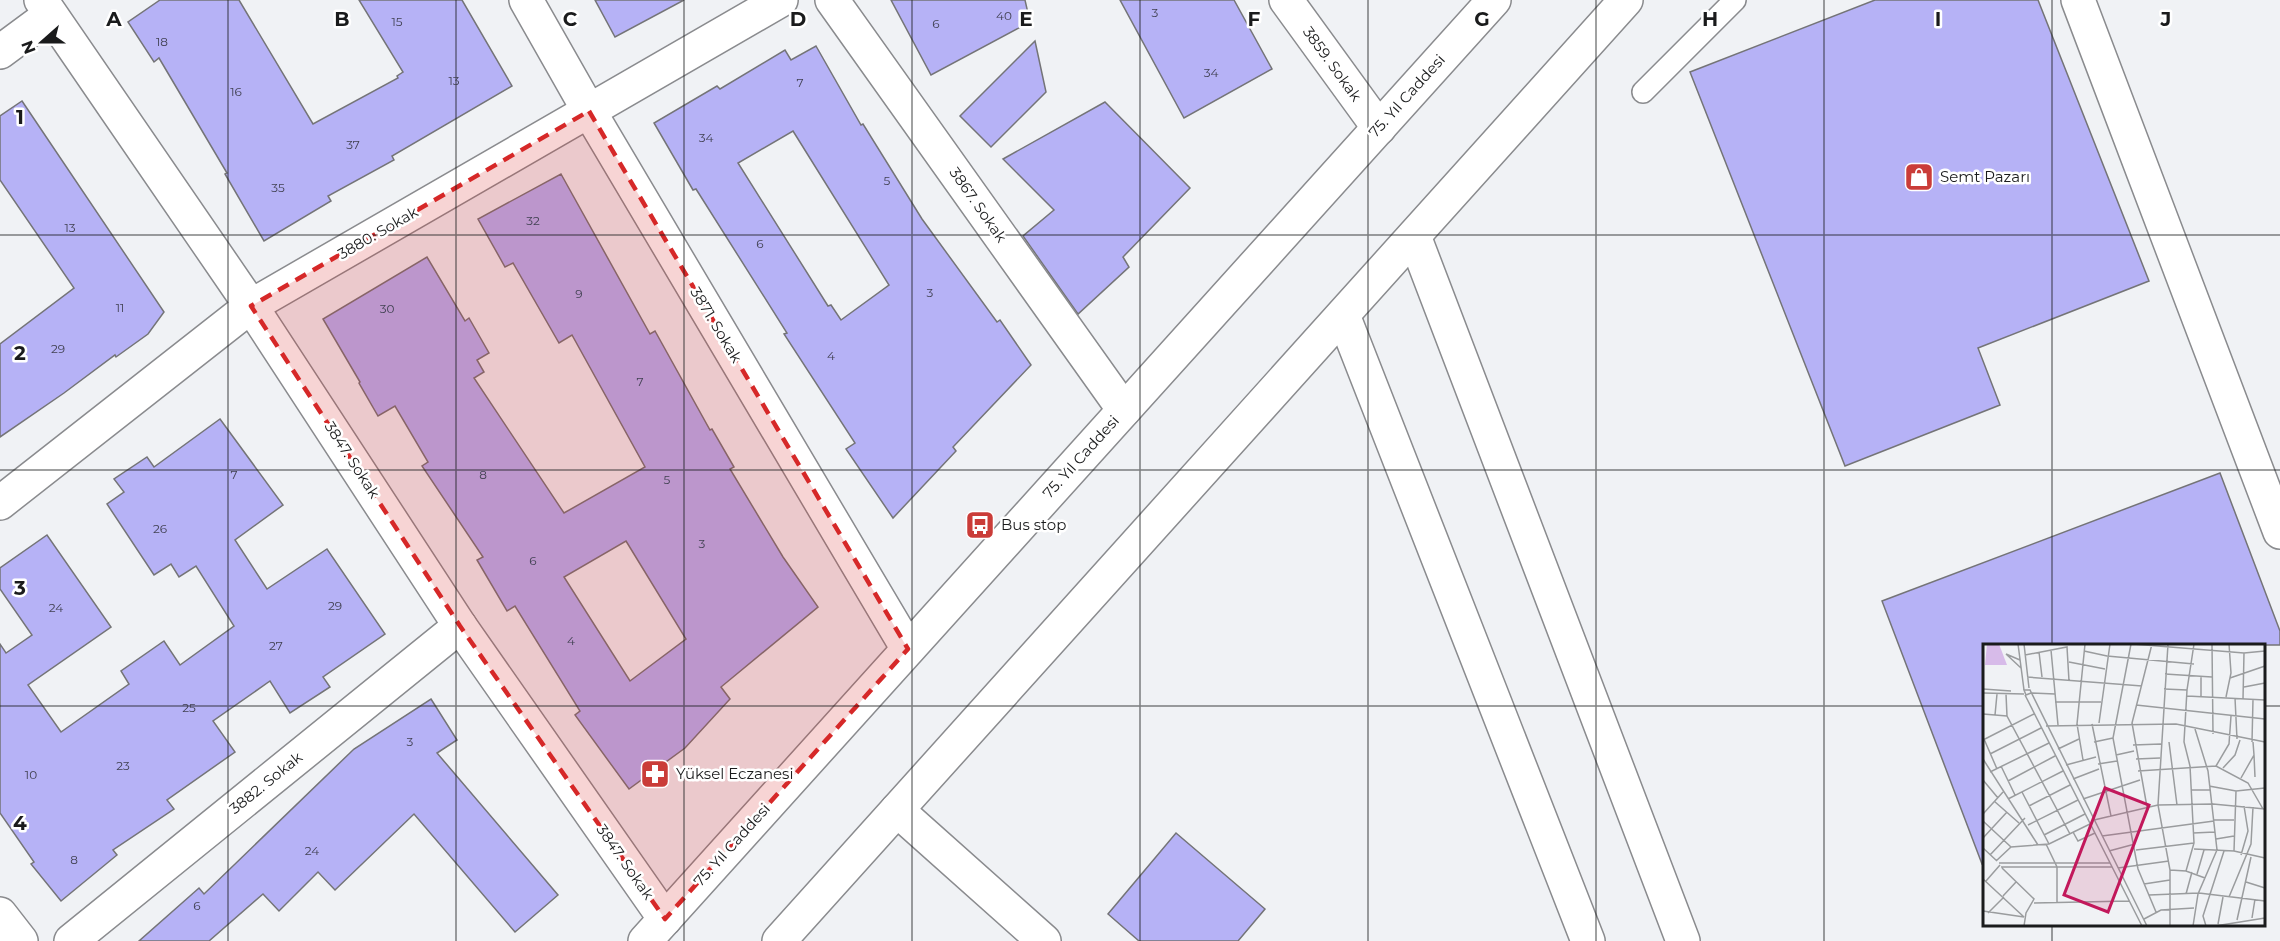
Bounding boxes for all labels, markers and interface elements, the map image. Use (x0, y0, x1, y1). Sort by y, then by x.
house number: 3 (1152, 5, 1159, 20)
text: A (105, 7, 122, 31)
text: B (334, 7, 350, 31)
text: C (563, 7, 578, 31)
text: D (790, 7, 806, 31)
text: E (1019, 7, 1033, 31)
text: F (1248, 7, 1261, 31)
text: G (1474, 7, 1490, 31)
text: H (1702, 7, 1718, 31)
text: I (1935, 7, 1941, 31)
text: J (2160, 7, 2171, 31)
house number: 40 (996, 8, 1012, 23)
north arrow (12, 12, 72, 72)
house number: 15 (391, 14, 403, 29)
house number: 6 (932, 16, 940, 31)
street label: 3859. Sokak (1299, 23, 1366, 105)
house number: 18 (156, 34, 168, 49)
text: N (17, 38, 40, 57)
street label: 75. Yıl Caddesi (1364, 50, 1449, 141)
house number: 34 (1204, 65, 1218, 80)
house number: 13 (448, 73, 460, 88)
house number: 7 (796, 75, 804, 90)
house number: 16 (230, 84, 242, 99)
text: 1 (16, 105, 24, 129)
house number: 34 (699, 130, 713, 145)
house number: 37 (346, 137, 360, 152)
shop icon: Semt Pazarı (1903, 161, 1935, 193)
street label: 3867. Sokak (946, 163, 1011, 246)
place label: Semt Pazarı (1940, 167, 2030, 186)
house number: 5 (884, 173, 891, 188)
house number: 35 (271, 180, 285, 195)
street label: 3880. Sokak (334, 202, 421, 263)
house number: 32 (526, 213, 540, 228)
house number: 13 (64, 220, 76, 235)
house number: 6 (756, 236, 764, 251)
street label: 3871. Sokak (686, 284, 746, 366)
house number: 3 (927, 285, 934, 300)
house number: 9 (575, 286, 583, 301)
house number: 11 (116, 300, 124, 315)
house number: 30 (380, 301, 394, 316)
text: 2 (14, 341, 26, 365)
house number: 29 (51, 341, 65, 356)
house number: 4 (827, 348, 835, 363)
house number: 7 (636, 374, 644, 389)
street label: 75. Yıl Caddesi (1038, 411, 1123, 502)
street label: 3847. Sokak (321, 418, 384, 502)
house number: 7 (230, 467, 238, 482)
house number: 8 (479, 467, 487, 482)
house number: 5 (664, 472, 671, 487)
bus stop icon: Bus stop (964, 509, 996, 541)
place label: Bus stop (1001, 515, 1066, 534)
house number: 26 (153, 521, 167, 536)
house number: 3 (699, 536, 706, 551)
house number: 6 (529, 553, 537, 568)
text: 3 (13, 576, 26, 600)
house number: 29 (328, 598, 342, 613)
house number: 24 (49, 600, 63, 615)
house number: 4 (567, 633, 575, 648)
house number: 27 (269, 638, 283, 653)
inset map (1983, 644, 2265, 926)
house number: 25 (182, 700, 196, 715)
house number: 3 (407, 734, 414, 749)
street label: 3882. Sokak (225, 747, 306, 818)
house number: 23 (116, 758, 130, 773)
pharmacy icon: Yüksel Eczanesi (639, 758, 671, 790)
place label: Yüksel Eczanesi (676, 764, 793, 783)
house number: 10 (25, 767, 37, 782)
street label: 75. Yıl Caddesi (689, 799, 774, 890)
text: 4 (13, 811, 27, 835)
street label: 3847. Sokak (592, 820, 658, 903)
house number: 24 (305, 843, 319, 858)
house number: 8 (70, 852, 78, 867)
house number: 6 (193, 898, 201, 913)

